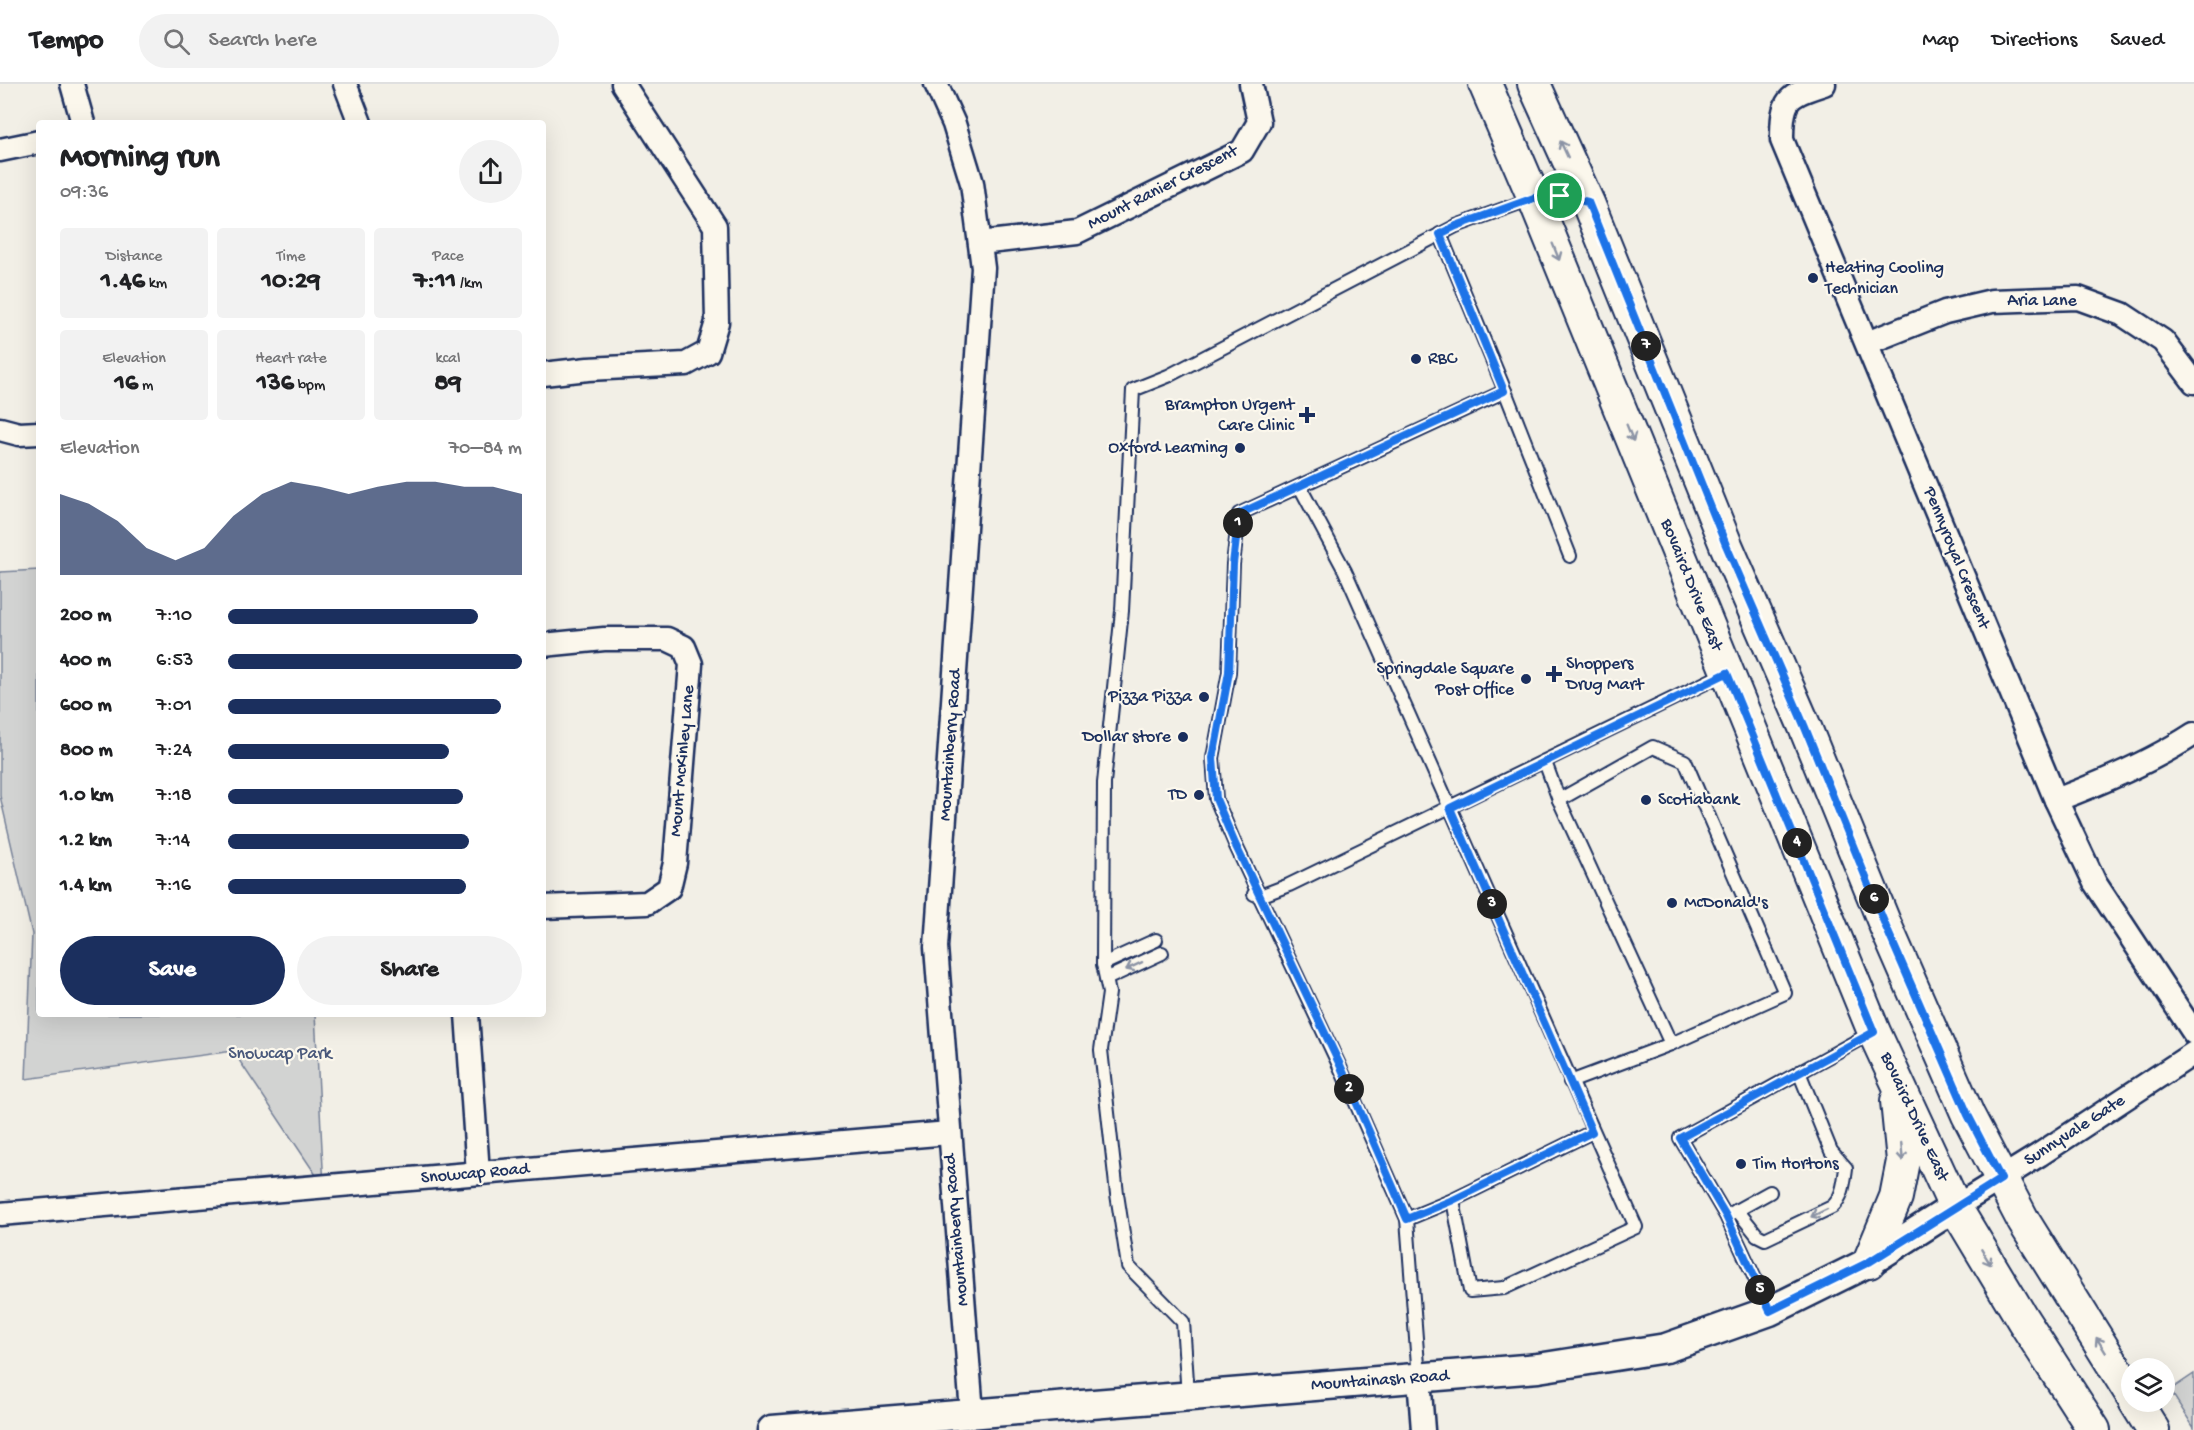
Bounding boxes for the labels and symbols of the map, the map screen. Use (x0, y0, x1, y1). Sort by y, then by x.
street label: Mount Ranier Crescent (1084, 140, 1243, 235)
one-way arrow (1558, 140, 1569, 158)
pin (1534, 170, 1585, 221)
one-way arrow (1551, 242, 1562, 261)
place label: Heating Cooling Technician (1824, 258, 1944, 300)
marker: Heating Cooling Technician (1806, 271, 1820, 285)
street label: Aria Lane (2007, 291, 2077, 312)
pin: 7 (1631, 331, 1661, 361)
place label: RBC (1428, 349, 1458, 370)
marker: RBC (1409, 352, 1423, 366)
place label: Brampton Urgent Care Clinic (1164, 395, 1296, 437)
marker: Brampton Urgent Care Clinic (1298, 406, 1316, 424)
one-way arrow (1625, 423, 1636, 441)
place label: Oxford Learning (1108, 438, 1228, 459)
marker: Oxford Learning (1233, 441, 1247, 455)
street label: Pennyroyal Crescent (1918, 483, 1995, 634)
pin: 1 (1223, 508, 1253, 538)
street label: Bovaird Drive East (1655, 515, 1728, 655)
place label: Shoppers Drug Mart (1565, 654, 1645, 696)
place label: Springdale Square Post Office (1376, 659, 1515, 701)
street label: Mountainberry Road (935, 667, 967, 822)
marker: Shoppers Drug Mart (1547, 667, 1561, 681)
marker: Springdale Square Post Office (1519, 672, 1533, 686)
street label: Mount McKinley Lane (666, 684, 700, 838)
place label: Pizza Pizza (1107, 687, 1193, 708)
marker: Pizza Pizza (1197, 690, 1211, 704)
place label: Dollar store (1081, 727, 1172, 748)
marker: Dollar store (1176, 730, 1190, 744)
place label: TD (1167, 785, 1187, 806)
marker: TD (1192, 788, 1206, 802)
place label: Scotiabank (1658, 790, 1741, 811)
marker: Scotiabank (1639, 793, 1653, 807)
pin: 4 (1782, 828, 1812, 858)
pin: 6 (1859, 884, 1889, 914)
pin: 3 (1477, 889, 1507, 919)
place label: McDonald's (1684, 893, 1769, 914)
marker: McDonald's (1665, 896, 1679, 910)
one-way arrow (1125, 961, 1143, 972)
park label: Snowcap Park (228, 1044, 334, 1065)
street label: Bovaird Drive East (1874, 1048, 1954, 1186)
pin: 2 (1334, 1074, 1364, 1104)
street label: Sunnyvale Gate (2021, 1090, 2130, 1171)
one-way arrow (1897, 1142, 1908, 1161)
street label: Mountainberry Road (940, 1152, 974, 1307)
place label: Tim Hortons (1752, 1154, 1840, 1175)
marker: Tim Hortons (1734, 1157, 1748, 1171)
street label: Snowcap Road (420, 1159, 532, 1189)
one-way arrow (1811, 1208, 1829, 1220)
one-way arrow (1980, 1248, 1992, 1265)
pin: 5 (1745, 1275, 1775, 1305)
one-way arrow (2094, 1337, 2106, 1354)
street label: Mountainash Road (1310, 1366, 1451, 1396)

